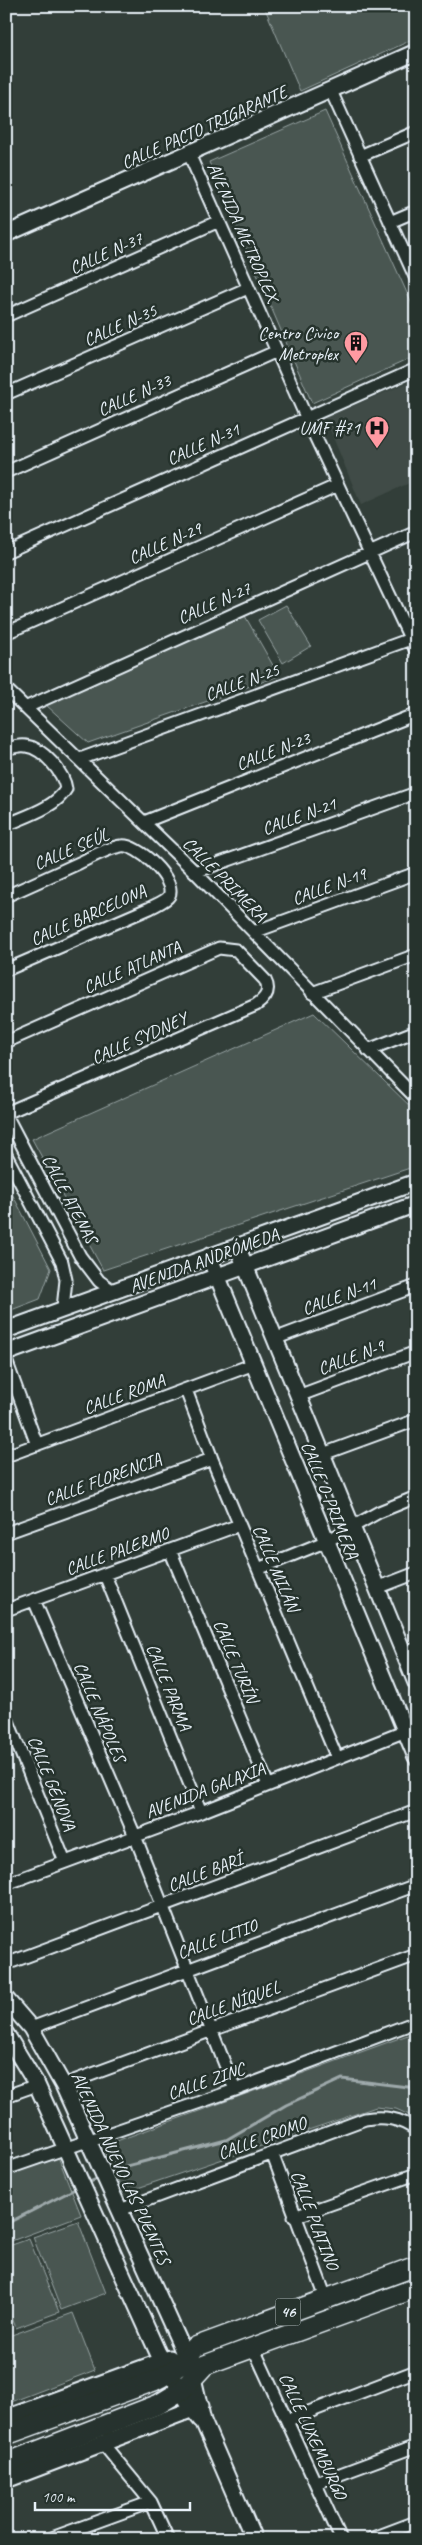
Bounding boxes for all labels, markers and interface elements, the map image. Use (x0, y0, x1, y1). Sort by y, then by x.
street label: CALLE PACTO TRIGARANTE (118, 80, 292, 173)
street label: AVENIDA METROPLEX (202, 159, 285, 307)
street label: CALLE N-37 (66, 227, 147, 279)
street label: CALLE N-35 (80, 299, 161, 351)
place label: Centro Civico Metroplex (258, 322, 340, 365)
building icon: Centro Civico Metroplex (343, 330, 369, 364)
street label: CALLE N-33 (94, 368, 176, 421)
hospital icon: UMF #71 (364, 415, 390, 449)
place label: UMF #71 (299, 417, 361, 439)
street label: CALLE N-31 (163, 418, 244, 470)
street label: CALLE N-29 (125, 516, 207, 569)
street label: CALLE N-27 (174, 577, 255, 629)
street label: CALLE N-25 (202, 658, 283, 706)
street label: CALLE N-23 (233, 726, 315, 775)
street label: CALLE N-21 (259, 792, 340, 840)
street label: CALLE SEÚL (30, 823, 113, 875)
street label: CALLE PRIMERA (178, 832, 272, 926)
street label: CALLE N-19 (289, 862, 371, 910)
street label: CALLE BARCELONA (27, 879, 150, 950)
street label: CALLE ATLANTA (80, 935, 185, 998)
street label: CALLE SYDNEY (88, 1006, 193, 1069)
street label: CALLE ATENAS (37, 1151, 104, 1250)
street label: AVENIDA ANDRÓMEDA (126, 1222, 282, 1297)
street label: CALLE N-11 (299, 1272, 380, 1320)
street label: CALLE N-9 (315, 1334, 389, 1380)
street label: CALLE ROMA (80, 1369, 169, 1419)
street label: CALLE O-PRIMERA (296, 1438, 364, 1563)
street label: CALLE FLORENCIA (42, 1447, 165, 1510)
street label: CALLE PALERMO (62, 1521, 174, 1580)
street label: CALLE MILÁN (248, 1521, 305, 1618)
street label: CALLE TURÍN (209, 1616, 265, 1709)
street label: CALLE PARMA (142, 1640, 197, 1735)
street label: CALLE NÁPOLES (69, 1659, 132, 1768)
street label: CALLE GÉNOVA (23, 1733, 81, 1834)
street label: AVENIDA GALAXIA (142, 1757, 269, 1823)
street label: CALLE BARÍ (164, 1846, 249, 1896)
street label: CALLE LITIO (174, 1914, 262, 1964)
street label: CALLE NÍQUEL (183, 1976, 283, 2030)
street label: CALLE ZINC (165, 2057, 250, 2104)
street label: AVENIDA NUEVO LAS PUENTES (67, 2068, 176, 2270)
street label: CALLE CROMO (215, 2111, 311, 2164)
street label: CALLE PLATINO (286, 2167, 345, 2274)
road number: 46 (276, 2298, 300, 2326)
street label: CALLE LUXEMBURGO (274, 2369, 353, 2504)
scale bar (35, 2480, 190, 2512)
text: 100 m (42, 2488, 76, 2507)

